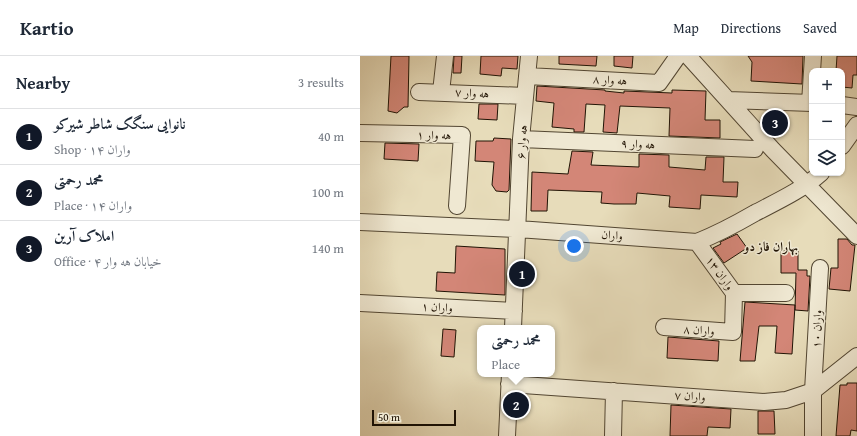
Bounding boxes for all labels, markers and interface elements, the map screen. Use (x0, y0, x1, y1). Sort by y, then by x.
text: Kartio (20, 14, 74, 42)
text: Map (673, 18, 699, 38)
text: Directions (721, 18, 781, 38)
text: Saved (803, 18, 837, 38)
map controls (809, 68, 845, 176)
button: + (809, 68, 845, 104)
text: Nearby (16, 70, 70, 95)
street label: هه وار ۸ (592, 70, 628, 89)
text: 3 results (298, 73, 344, 92)
street label: هه وار ۷ (454, 83, 490, 102)
button: − (809, 104, 845, 140)
pin: 3 (762, 108, 788, 138)
text: نانوایی سنگک شاطر شیرکو (54, 113, 186, 134)
street label: هه وار ۶ (512, 124, 531, 160)
street label: هه وار ۱ (417, 126, 451, 143)
text: 1 (26, 127, 32, 146)
text: 40 m (318, 127, 344, 146)
street label: هه وار ۹ (620, 134, 656, 153)
text: Shop · واران ۱۴ (54, 140, 131, 159)
button: layers (809, 140, 845, 176)
text: محمد رحمتی (54, 169, 103, 190)
text: 2 (26, 183, 32, 202)
text: 100 m (312, 183, 344, 202)
text: Place · واران ۱۴ (54, 196, 132, 215)
text: املاک آرین (54, 225, 114, 246)
street label: واران (601, 225, 624, 244)
your location (564, 236, 584, 256)
district label: بهاران فاز دو (742, 237, 798, 256)
text: 3 (26, 239, 32, 258)
text: 140 m (312, 239, 344, 258)
text: Office · خیابان هه وار ۴ (54, 252, 161, 271)
street label: واران ۱۳ (702, 252, 739, 293)
pin: 1 (509, 259, 535, 289)
street label: واران ۱ (421, 297, 453, 316)
street label: واران ۱۰ (807, 309, 826, 348)
street label: واران ۸ (683, 320, 715, 339)
popup (477, 325, 555, 377)
text: محمد رحمتی (491, 329, 541, 350)
text: Place (491, 355, 520, 374)
street label: واران ۷ (674, 386, 706, 405)
pin: 2 (503, 390, 529, 420)
scale bar (372, 408, 456, 427)
text: 50 m (378, 409, 400, 425)

